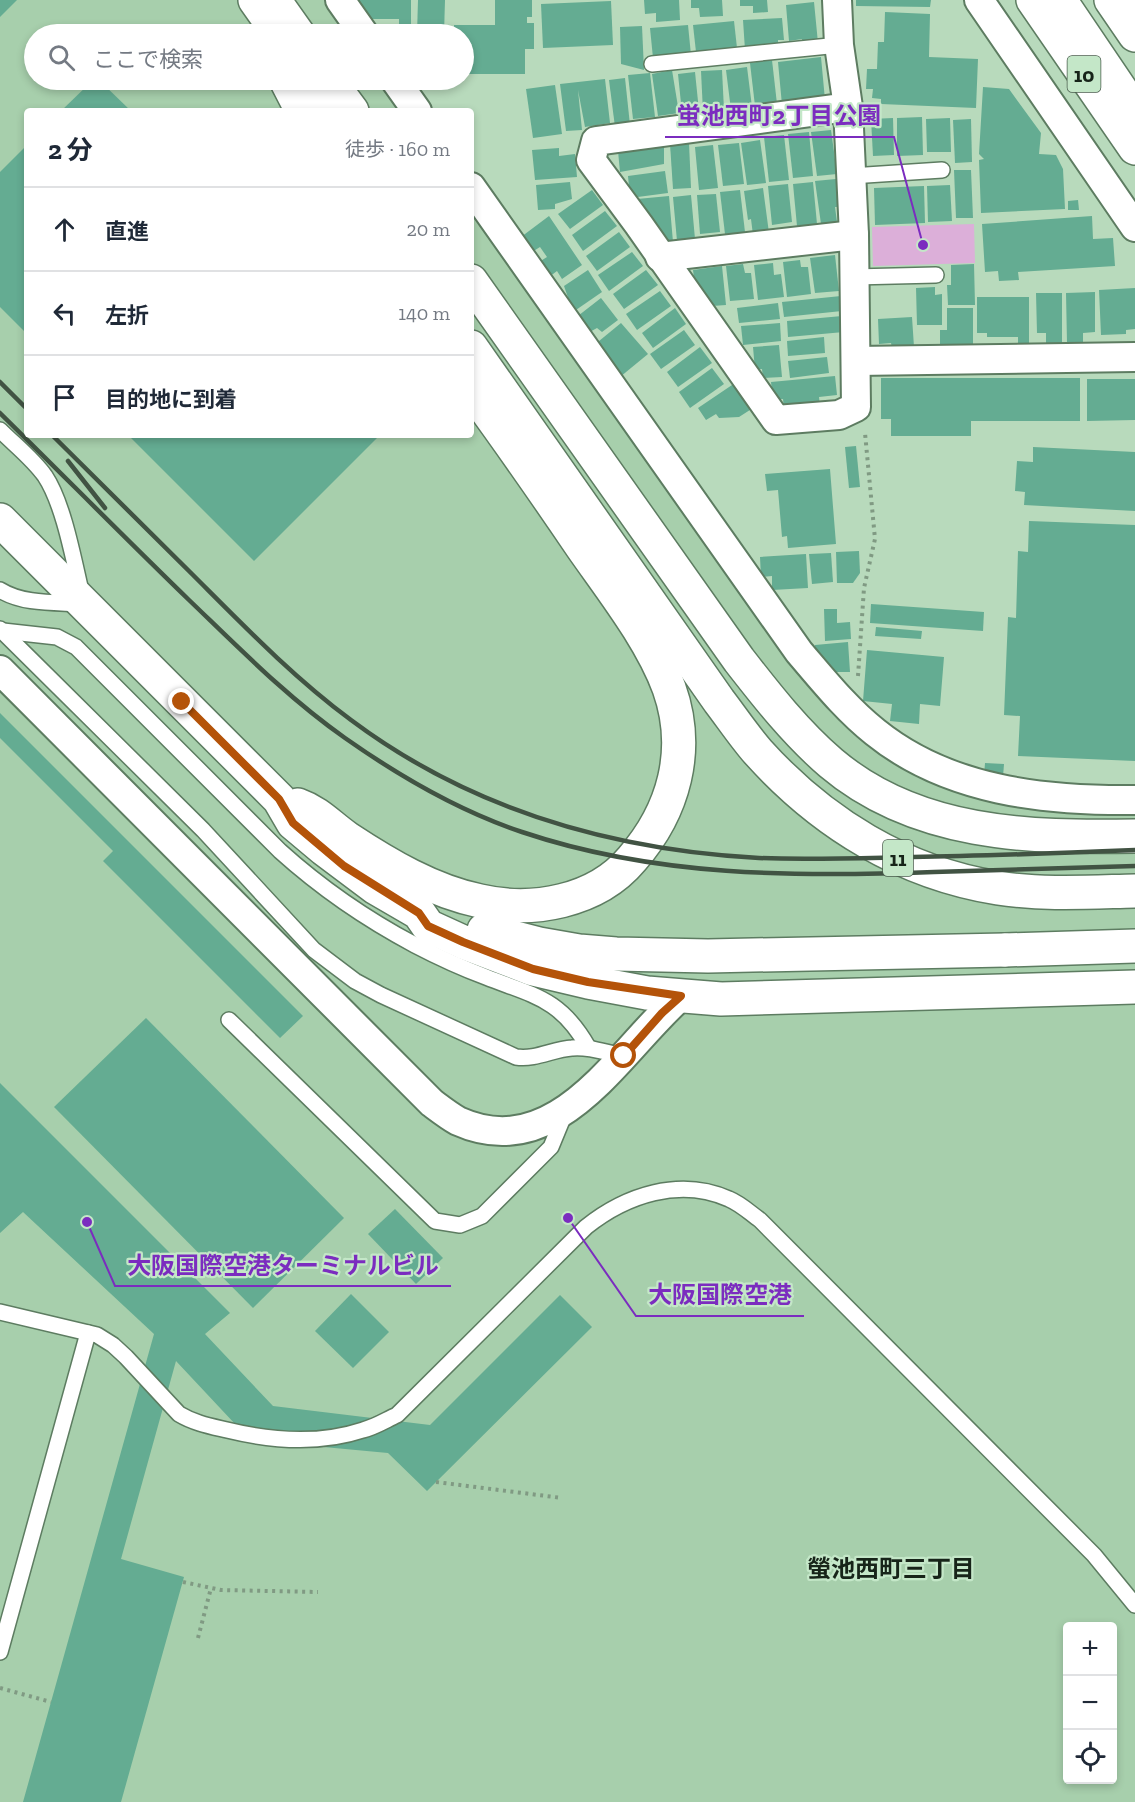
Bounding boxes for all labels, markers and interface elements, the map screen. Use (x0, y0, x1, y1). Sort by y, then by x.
search box (24, 24, 474, 90)
icon: search (45, 41, 78, 74)
text: ここで検索 (93, 46, 203, 73)
road number: 10 (1068, 56, 1100, 92)
callout: 蛍池西町2丁目公園 (665, 95, 894, 137)
text: 蛍池西町2丁目公園 (677, 101, 881, 130)
text: 2 分 (48, 134, 93, 166)
text: 徒歩 · 160 m (345, 137, 450, 161)
icon: ahead (48, 213, 81, 246)
text: 20 m (406, 217, 450, 241)
text: 直進 (105, 218, 149, 245)
icon: left (48, 297, 81, 330)
text: 140 m (398, 301, 450, 325)
text: 左折 (105, 302, 149, 329)
icon: arrive (48, 381, 81, 414)
text: 目的地に到着 (105, 386, 237, 413)
route end (168, 688, 194, 714)
road number: 11 (883, 840, 913, 876)
route start (610, 1042, 636, 1068)
callout: 大阪国際空港ターミナルビル (115, 1244, 451, 1286)
text: 大阪国際空港ターミナルビル (127, 1251, 439, 1280)
callout: 大阪国際空港 (636, 1274, 804, 1316)
text: 大阪国際空港 (648, 1280, 792, 1309)
district label: 螢池西町三丁目 (807, 1554, 975, 1583)
map controls (1063, 1622, 1117, 1784)
button: + (1063, 1622, 1117, 1676)
button: − (1063, 1676, 1117, 1730)
button: locate (1063, 1730, 1117, 1784)

